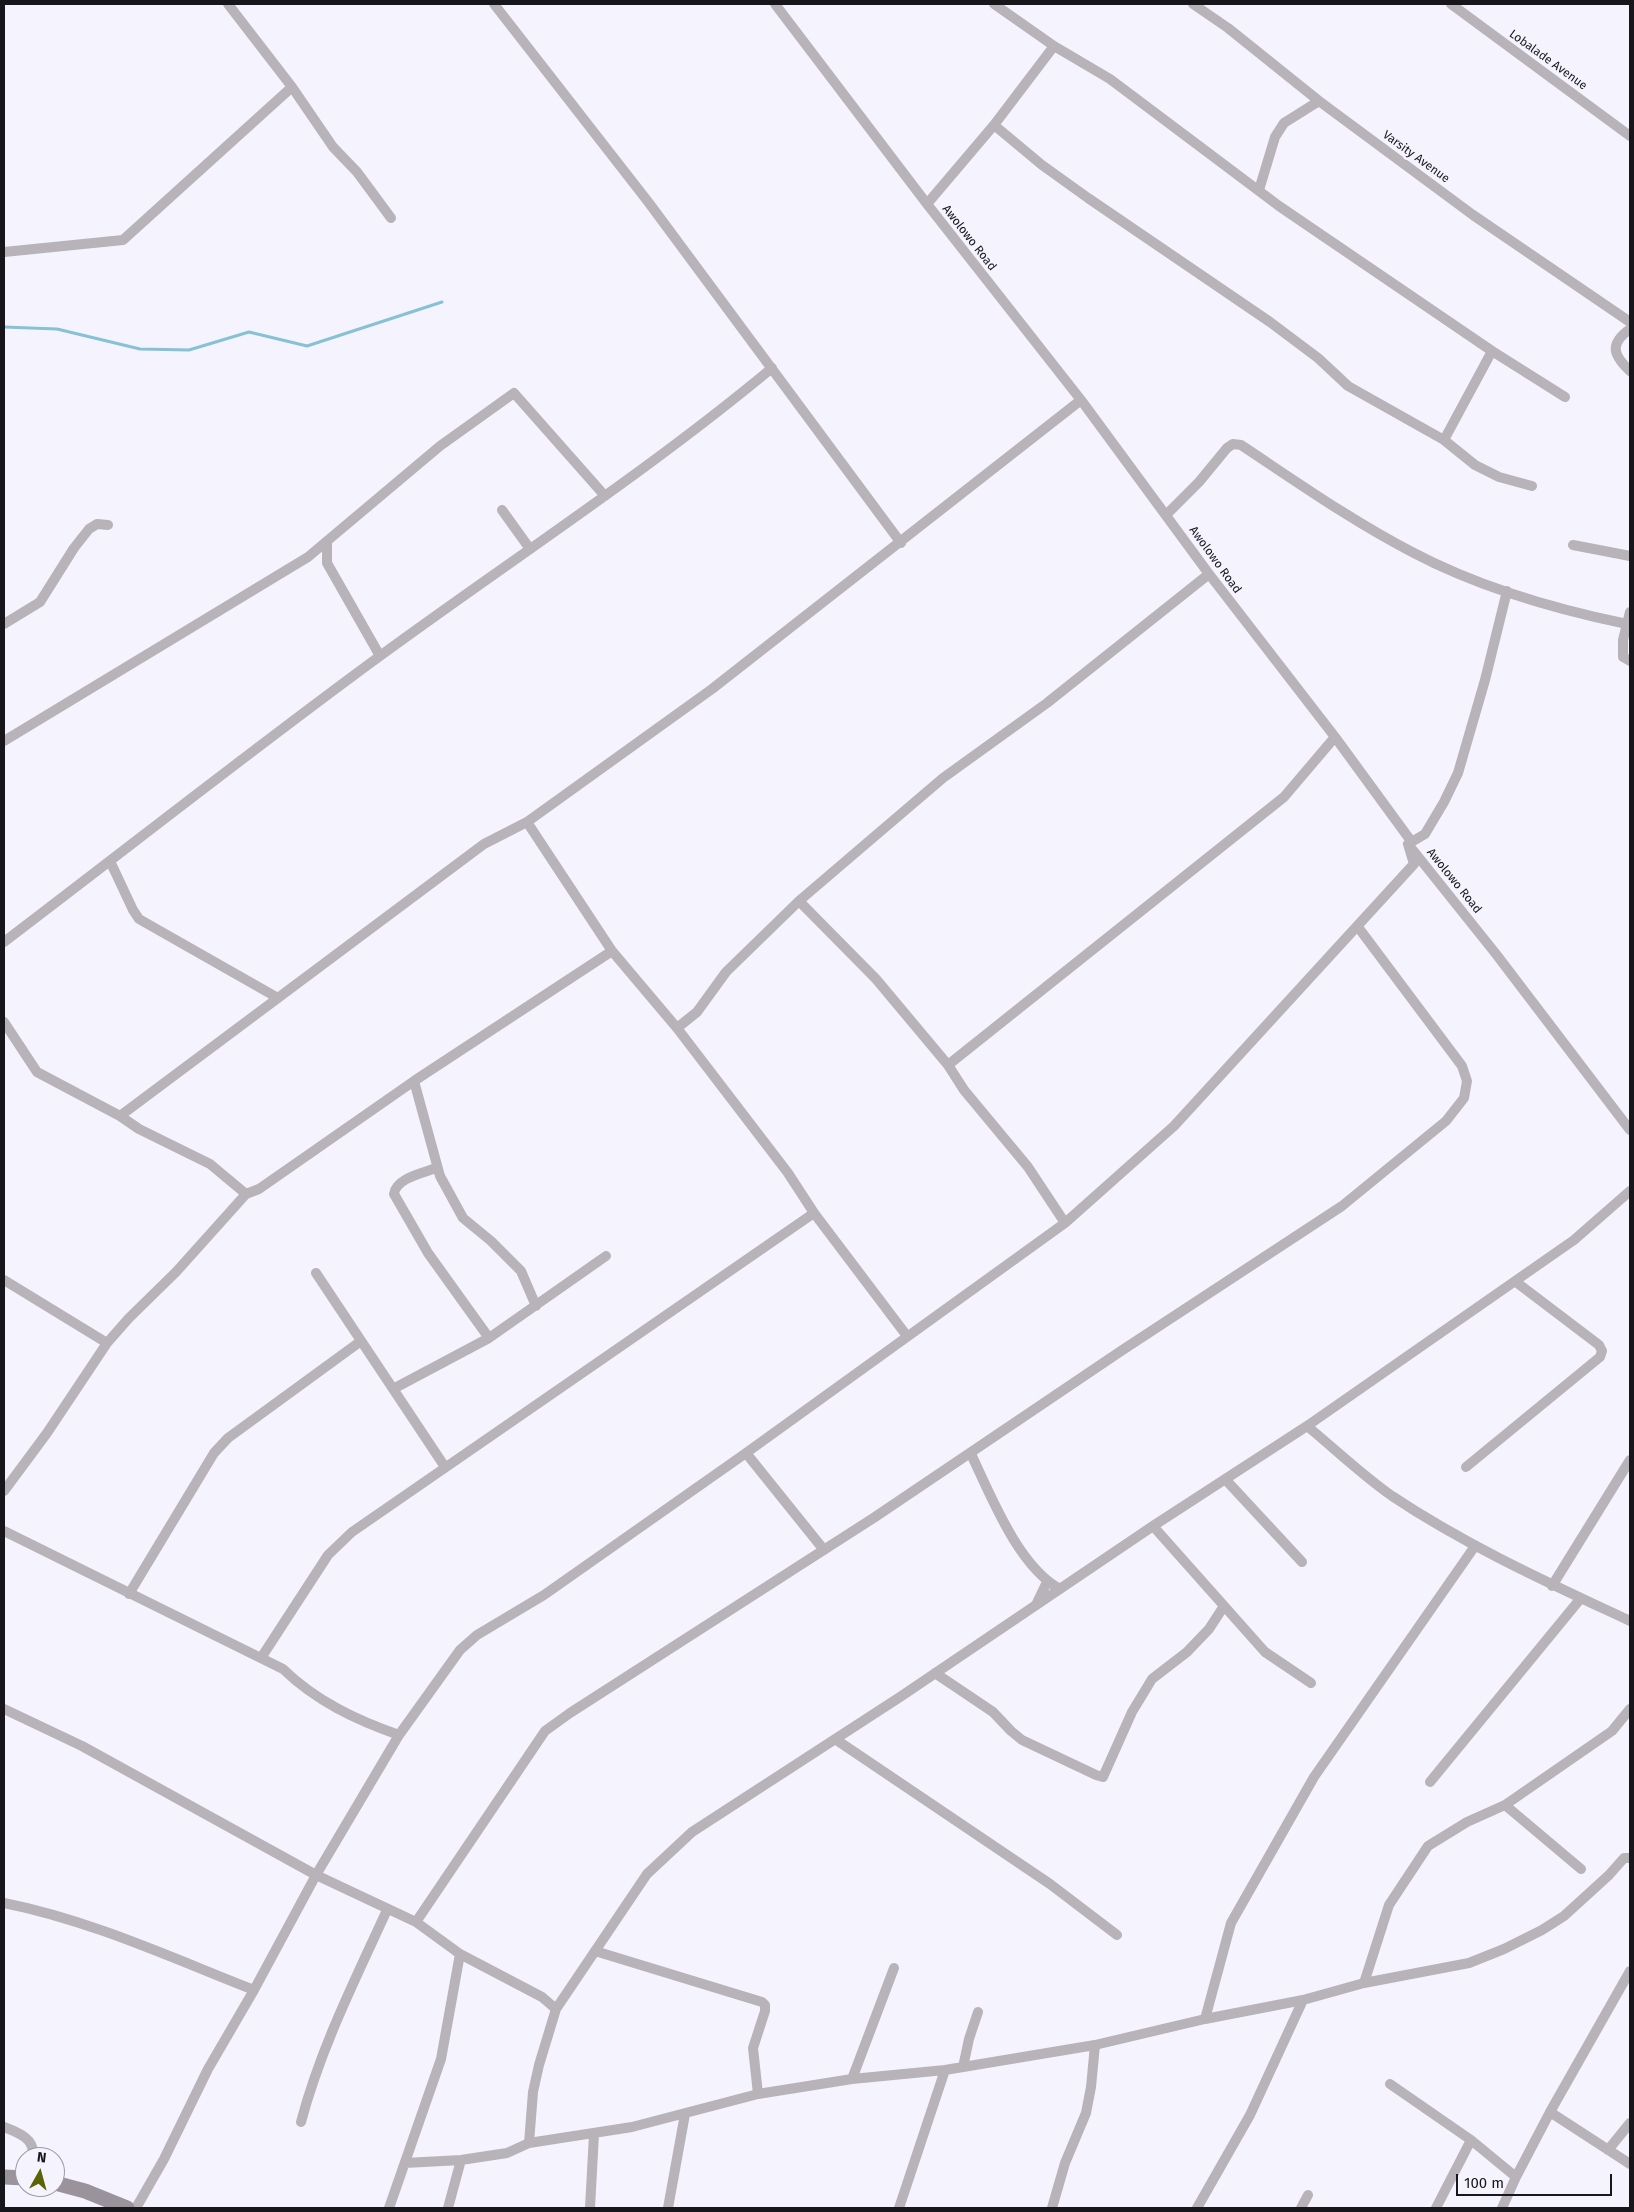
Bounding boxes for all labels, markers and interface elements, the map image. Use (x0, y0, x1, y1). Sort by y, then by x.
street label: Lobalade Avenue (1506, 27, 1590, 93)
street label: Varsity Avenue (1380, 128, 1452, 186)
street label: Awolowo Road (939, 202, 999, 274)
street label: Awolowo Road (1186, 524, 1244, 596)
street label: Awolowo Road (1423, 846, 1485, 916)
north arrow (15, 2147, 65, 2197)
text: N (36, 2149, 47, 2167)
scale bar (1459, 2164, 1615, 2196)
text: 100 m (1464, 2174, 1504, 2192)

